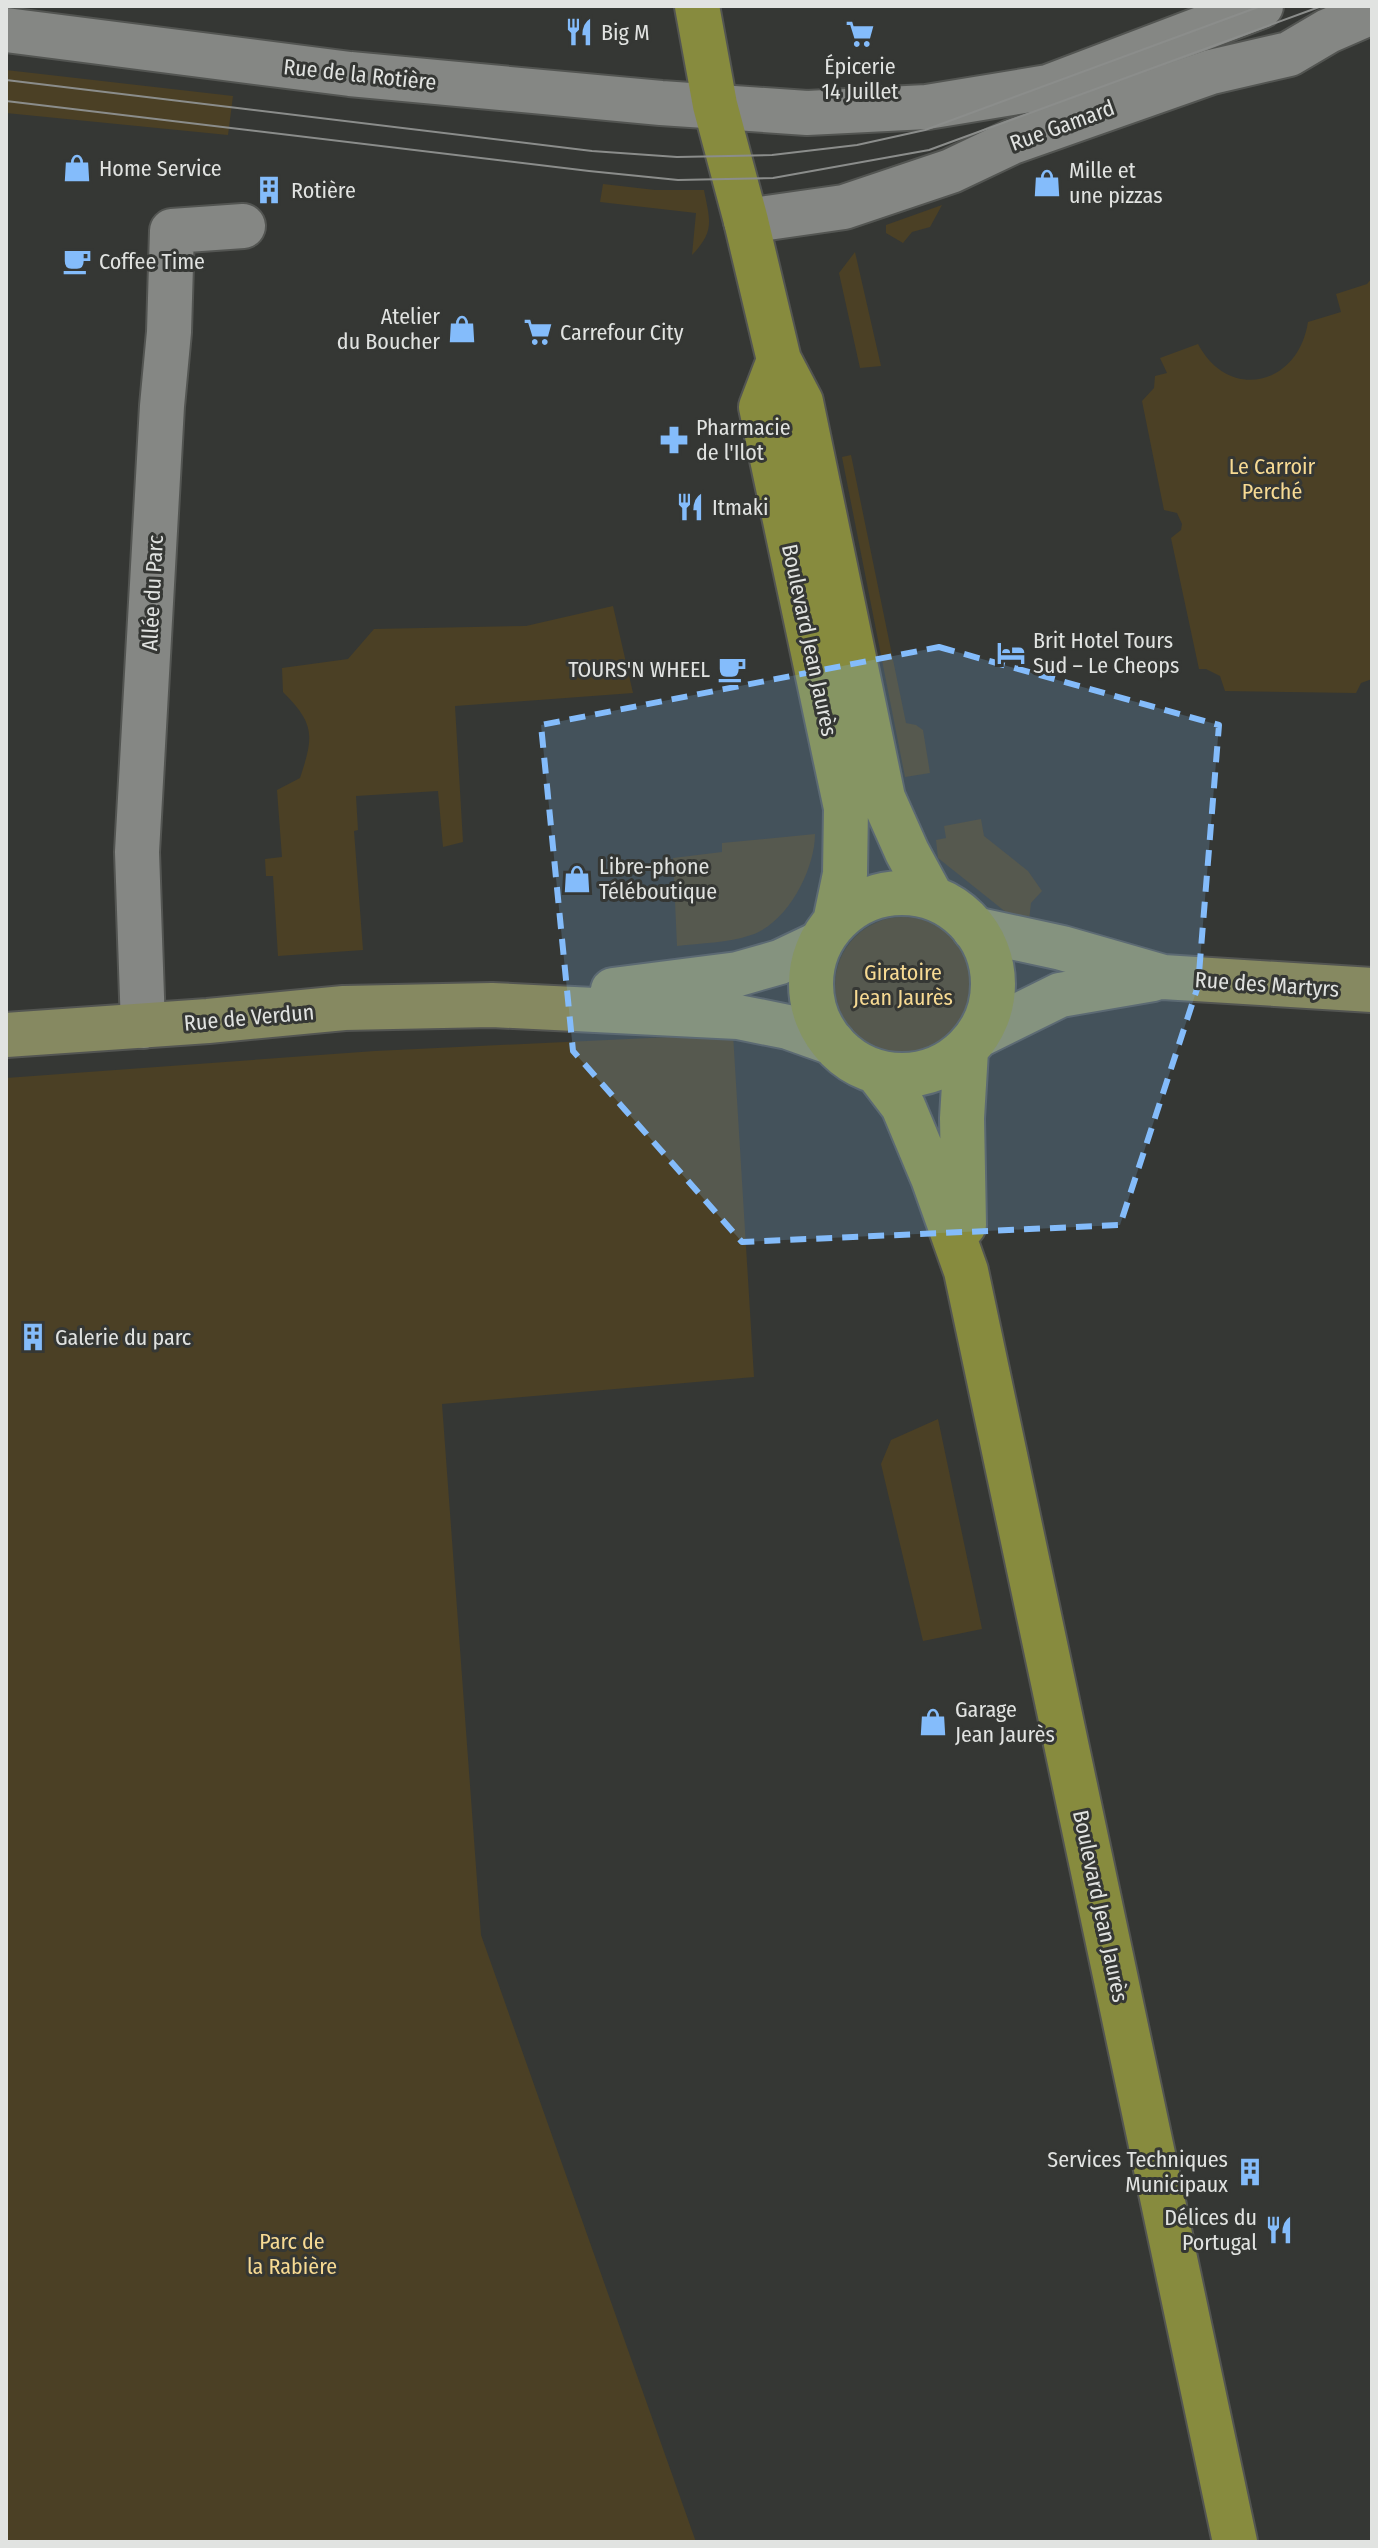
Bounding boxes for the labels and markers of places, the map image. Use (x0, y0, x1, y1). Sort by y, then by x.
restaurant icon: Big M (564, 17, 594, 47)
place label: Big M (601, 19, 650, 46)
supermarket icon: Épicerie 14 Juillet (845, 19, 875, 49)
place label: Épicerie 14 Juillet (821, 53, 899, 105)
shop icon: Home Service (62, 153, 92, 183)
place label: Home Service (99, 155, 222, 182)
place label: Mille et une pizzas (1069, 157, 1163, 209)
shop icon: Mille et une pizzas (1032, 168, 1062, 198)
building icon: Rotière (254, 175, 284, 205)
place label: Rotière (291, 177, 356, 204)
cafe icon: Coffee Time (62, 246, 92, 276)
place label: Coffee Time (99, 248, 205, 275)
place label: Atelier du Boucher (337, 303, 440, 355)
shop icon: Atelier du Boucher (447, 314, 477, 344)
supermarket icon: Carrefour City (523, 317, 553, 347)
place label: Carrefour City (560, 319, 684, 346)
place label: Pharmacie de l'Ilot (696, 414, 791, 466)
pharmacy icon: Pharmacie de l'Ilot (659, 425, 689, 455)
restaurant icon: Itmaki (675, 492, 705, 522)
place label: Itmaki (712, 494, 768, 521)
place label: Brit Hotel Tours Sud – Le Cheops (1033, 627, 1179, 679)
hotel icon: Brit Hotel Tours Sud – Le Cheops (996, 638, 1026, 668)
cafe icon: TOURS'N WHEEL (717, 654, 747, 684)
place label: TOURS'N WHEEL (568, 656, 710, 683)
place label: Libre-phone Téléboutique (599, 853, 717, 905)
shop icon: Libre-phone Téléboutique (562, 864, 592, 894)
building icon: Galerie du parc (18, 1322, 48, 1352)
place label: Galerie du parc (55, 1324, 192, 1351)
place label: Garage Jean Jaurès (955, 1696, 1055, 1748)
shop icon: Garage Jean Jaurès (918, 1707, 948, 1737)
place label: Services Techniques Municipaux (1047, 2146, 1228, 2198)
building icon: Services Techniques Municipaux (1235, 2157, 1265, 2187)
place label: Délices du Portugal (1164, 2204, 1257, 2256)
restaurant icon: Délices du Portugal (1264, 2215, 1294, 2245)

